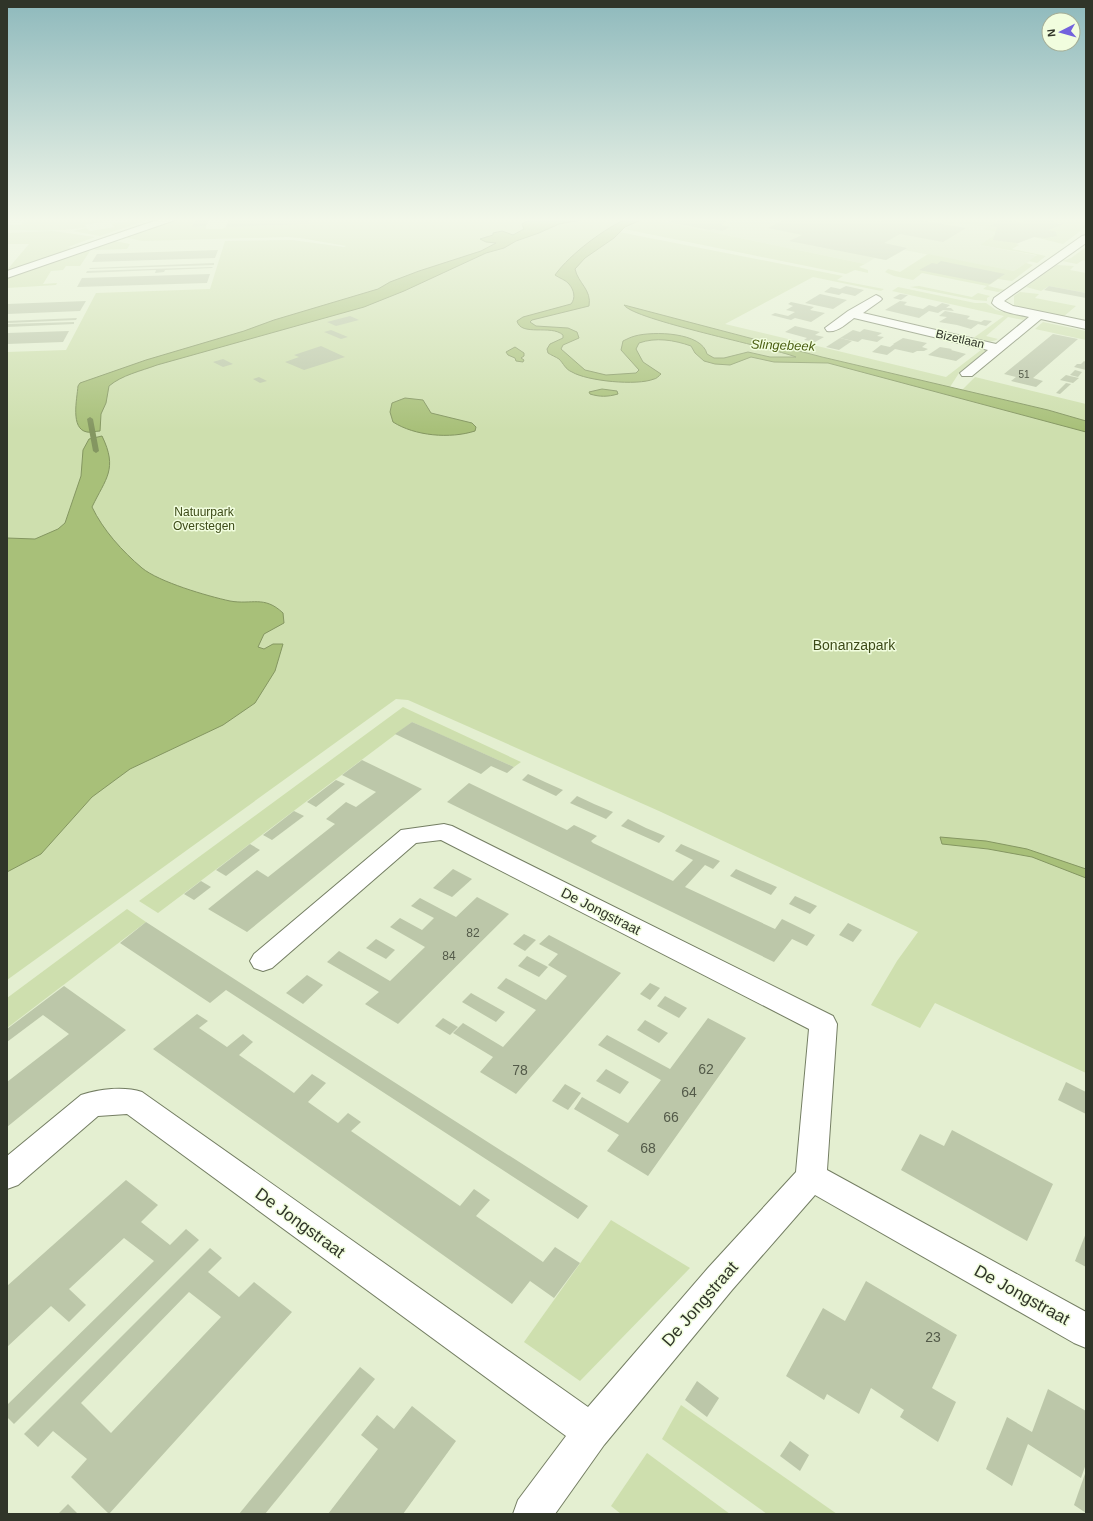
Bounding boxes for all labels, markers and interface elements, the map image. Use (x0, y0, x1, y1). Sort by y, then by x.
north arrow (1041, 12, 1081, 52)
text: N (1045, 28, 1057, 38)
street label: Bizetlaan (934, 327, 986, 351)
water label: Slingebeek (751, 336, 817, 354)
house number: 51 (1018, 369, 1030, 380)
park label: Natuurpark Overstegen (173, 505, 235, 533)
park label: Bonanzapark (813, 637, 896, 653)
street label: De Jongstraat (559, 884, 644, 938)
house number: 82 (466, 926, 480, 940)
house number: 84 (442, 949, 456, 963)
house number: 62 (698, 1061, 714, 1077)
house number: 78 (512, 1062, 528, 1078)
house number: 64 (681, 1084, 697, 1100)
house number: 66 (663, 1109, 679, 1125)
house number: 68 (640, 1140, 656, 1156)
street label: De Jongstraat (252, 1184, 349, 1262)
street label: De Jongstraat (658, 1258, 742, 1350)
street label: De Jongstraat (971, 1261, 1073, 1329)
house number: 23 (925, 1329, 941, 1345)

